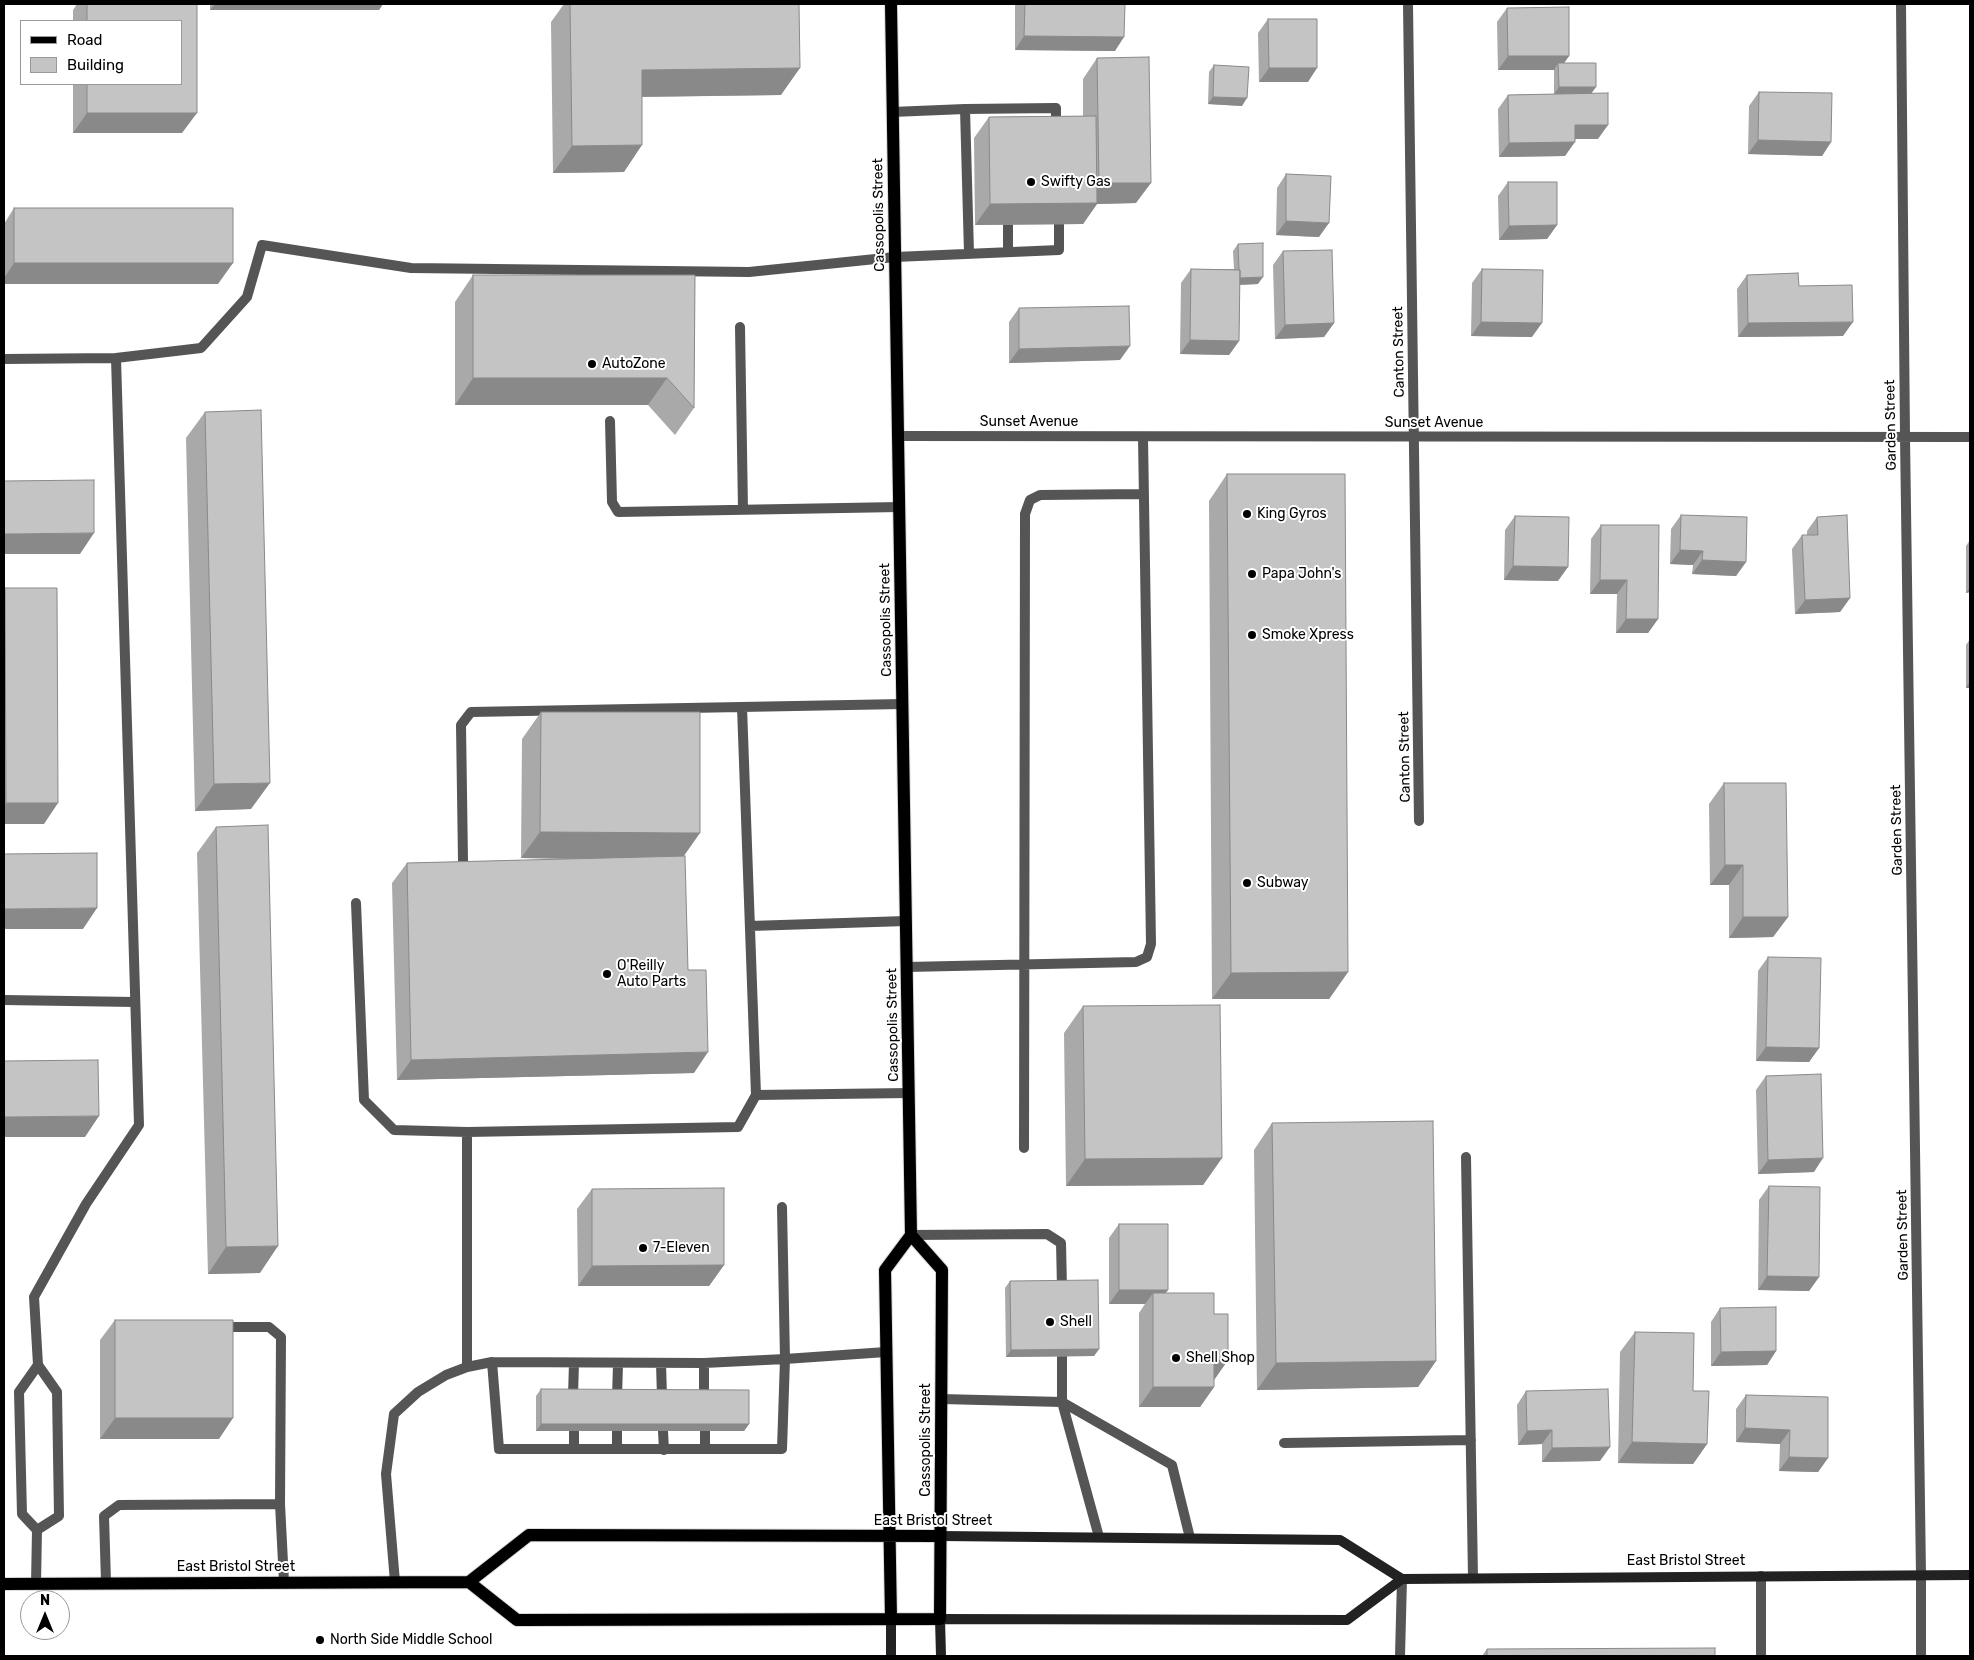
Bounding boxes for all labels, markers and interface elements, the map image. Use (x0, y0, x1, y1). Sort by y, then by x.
legend (20, 20, 182, 85)
text: Road (67, 31, 103, 49)
text: Building (67, 56, 124, 74)
street label: Cassopolis Street (870, 158, 888, 272)
place label: Swifty Gas (1041, 174, 1111, 190)
marker: Swifty Gas (1025, 176, 1037, 188)
street label: Canton Street (1390, 306, 1408, 398)
place label: AutoZone (602, 356, 666, 372)
marker: AutoZone (586, 358, 598, 370)
street label: Garden Street (1882, 379, 1900, 471)
street label: Sunset Avenue (980, 414, 1078, 430)
street label: Sunset Avenue (1385, 415, 1483, 431)
place label: King Gyros (1257, 506, 1327, 522)
marker: King Gyros (1241, 508, 1253, 520)
street label: Cassopolis Street (877, 563, 895, 677)
place label: Papa John's (1262, 566, 1341, 582)
marker: Papa John's (1246, 568, 1258, 580)
place label: Smoke Xpress (1262, 627, 1354, 643)
marker: Smoke Xpress (1246, 629, 1258, 641)
street label: Canton Street (1396, 711, 1414, 803)
street label: Garden Street (1888, 784, 1906, 876)
place label: Subway (1257, 875, 1309, 891)
marker: Subway (1241, 877, 1253, 889)
place label: O'Reilly Auto Parts (617, 958, 686, 990)
marker: O'Reilly Auto Parts (601, 968, 613, 980)
street label: Cassopolis Street (884, 968, 902, 1082)
street label: Garden Street (1894, 1189, 1912, 1281)
place label: 7-Eleven (653, 1240, 710, 1256)
marker: 7-Eleven (637, 1242, 649, 1254)
place label: Shell (1060, 1314, 1092, 1330)
marker: Shell (1044, 1316, 1056, 1328)
place label: Shell Shop (1186, 1350, 1255, 1366)
marker: Shell Shop (1170, 1352, 1182, 1364)
street label: Cassopolis Street (918, 1383, 934, 1497)
street label: East Bristol Street (874, 1513, 992, 1529)
street label: East Bristol Street (1627, 1553, 1745, 1569)
street label: East Bristol Street (177, 1559, 295, 1575)
north arrow (20, 1590, 70, 1640)
text: N (40, 1592, 50, 1609)
place label: North Side Middle School (330, 1632, 492, 1648)
marker: North Side Middle School (314, 1634, 326, 1646)

